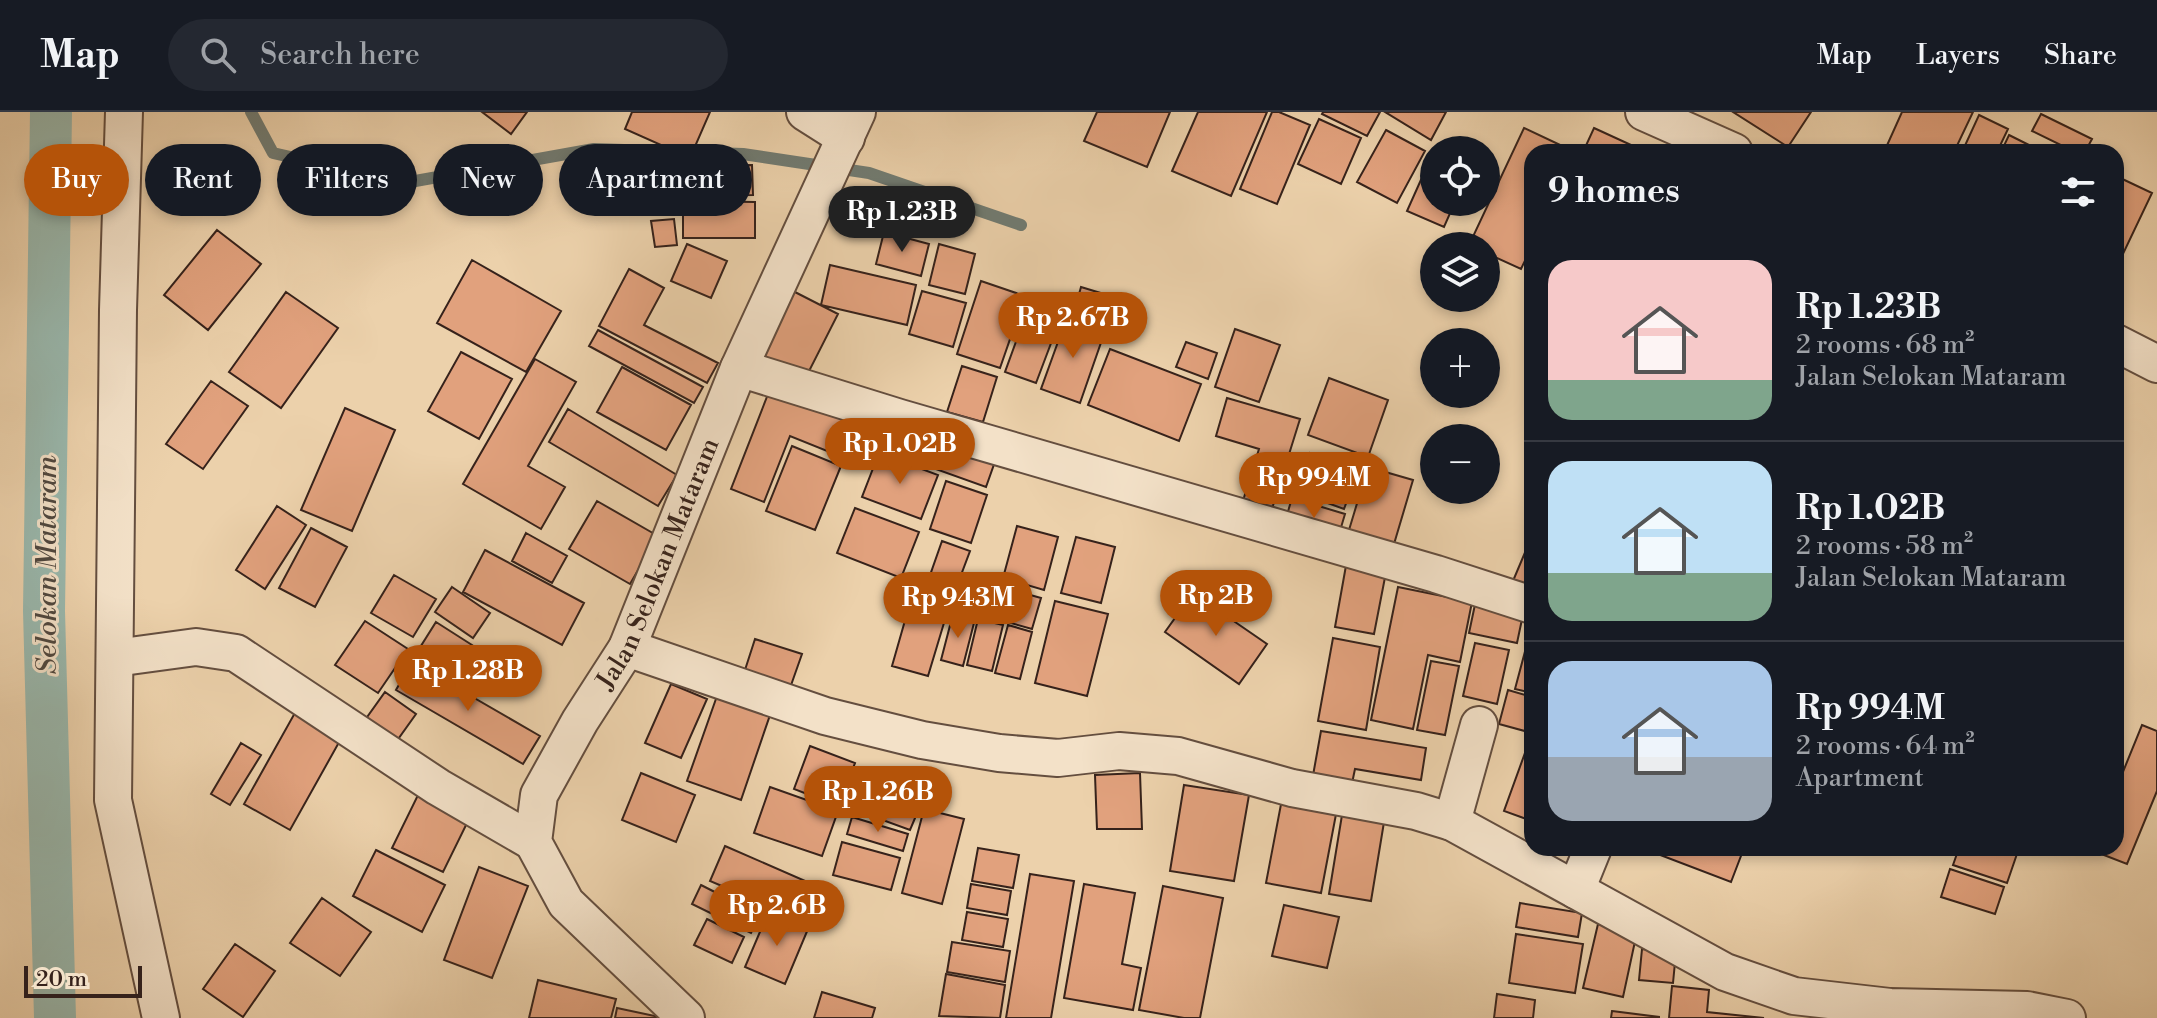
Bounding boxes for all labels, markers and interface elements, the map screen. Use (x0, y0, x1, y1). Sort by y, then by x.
search box (168, 19, 728, 91)
text: Map (40, 32, 120, 79)
icon: search (196, 33, 240, 77)
text: Search here (260, 36, 420, 74)
text: Map (1817, 38, 1872, 73)
text: Layers (1916, 38, 2000, 73)
text: Share (2044, 38, 2117, 73)
map controls (1420, 136, 1500, 504)
button: locate (1420, 136, 1500, 216)
chip: Buy (24, 144, 129, 216)
chip: Rent (145, 144, 261, 216)
chip: Filters (277, 144, 417, 216)
chip: New (433, 144, 543, 216)
chip: Apartment (559, 144, 752, 216)
icon: filters (2056, 170, 2100, 214)
text: 9 homes (1548, 171, 1680, 213)
pin: Rp 1.23B (819, 186, 985, 254)
text: Rp 1.23B (846, 196, 958, 228)
button: layers (1420, 232, 1500, 312)
text: Rp 1.23B (1796, 287, 1941, 329)
pin: Rp 2.67B (990, 292, 1156, 360)
icon: home (1612, 292, 1708, 388)
text: Rp 2.67B (1016, 302, 1130, 334)
button: + (1420, 328, 1500, 408)
text: 2 rooms · 68 m² (1796, 329, 1974, 361)
text: Jalan Selokan Mataram (1796, 361, 2067, 393)
pin: Rp 1.02B (817, 418, 983, 486)
button: − (1420, 424, 1500, 504)
text: Rp 1.02B (843, 428, 957, 460)
street label: Jalan Selokan Mataram (589, 433, 726, 696)
pin: Rp 994M (1240, 452, 1388, 520)
water label: Selokan Mataram (30, 455, 65, 674)
text: Rp 994M (1257, 462, 1371, 494)
text: Rp 1.02B (1796, 488, 1945, 530)
icon: home (1612, 493, 1708, 589)
text: 2 rooms · 58 m² (1796, 530, 1973, 562)
text: Jalan Selokan Mataram (1796, 562, 2067, 594)
pin: Rp 2B (1160, 570, 1272, 638)
pin: Rp 943M (884, 572, 1032, 640)
text: Rp 2B (1178, 580, 1254, 612)
text: Rp 943M (901, 582, 1015, 614)
pin: Rp 1.28B (385, 645, 551, 713)
text: Rp 1.28B (412, 655, 524, 687)
text: Rp 994M (1796, 688, 1945, 730)
icon: home (1612, 693, 1708, 789)
text: 2 rooms · 64 m² (1796, 730, 1975, 762)
text: Apartment (1796, 762, 1924, 794)
pin: Rp 1.26B (795, 766, 961, 834)
text: Rp 1.26B (822, 776, 934, 808)
pin: Rp 2.6B (703, 880, 851, 948)
text: Rp 2.6B (727, 890, 827, 922)
scale bar (24, 962, 142, 998)
text: 20 m (36, 966, 87, 993)

